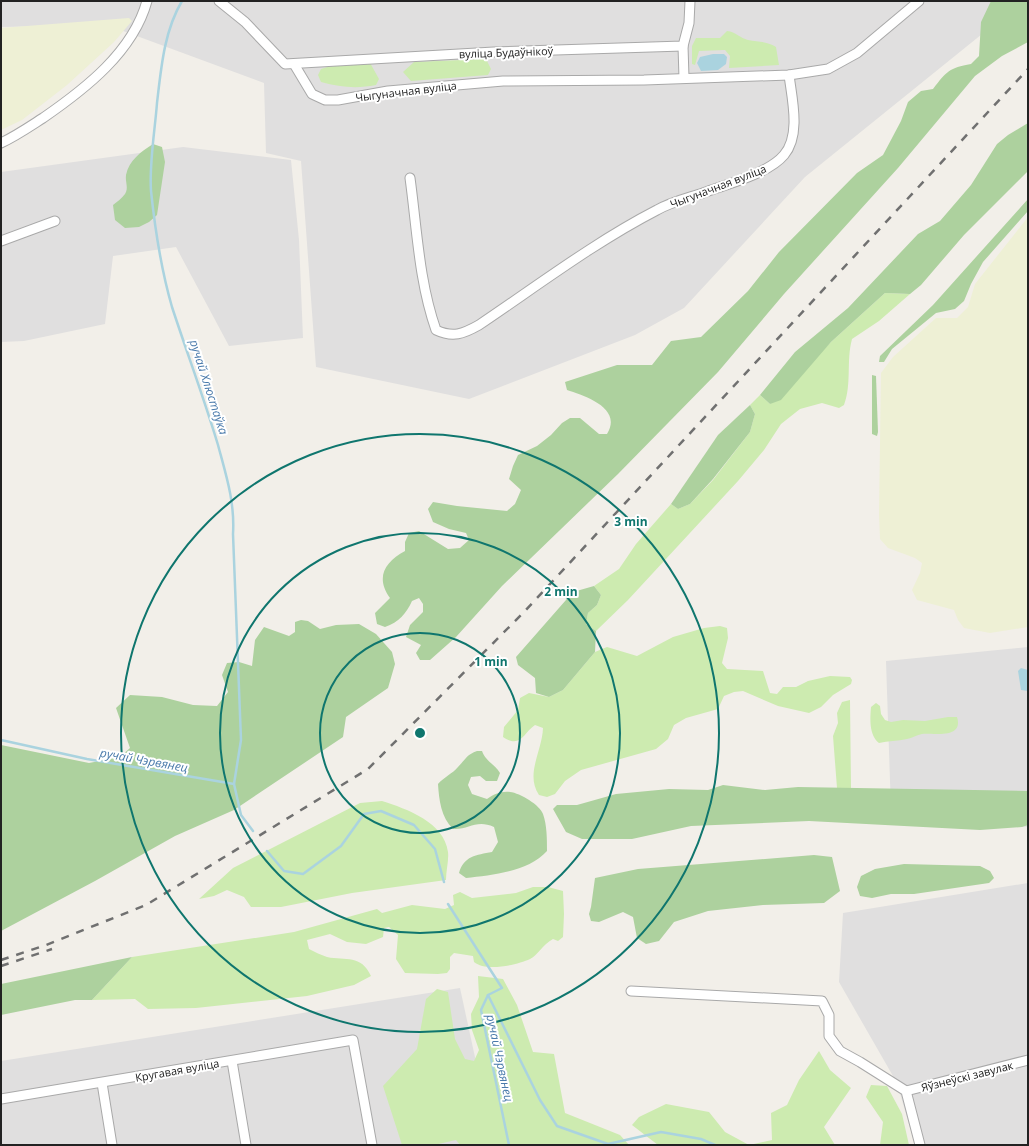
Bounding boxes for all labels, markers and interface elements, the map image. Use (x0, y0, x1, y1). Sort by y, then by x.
street label: вуліца Будаўнікоў (459, 43, 554, 61)
street label: Чыгуначная вуліца (354, 77, 458, 105)
street label: Чыгуначная вуліца (668, 161, 768, 211)
water label: ручай Хлюстаўка (185, 336, 232, 437)
text: 3 min (614, 513, 648, 530)
text: 2 min (544, 583, 578, 600)
text: 1 min (474, 653, 508, 670)
centre of rings (413, 726, 427, 740)
water label: ручай Чэрвянец (98, 744, 189, 776)
water label: ручай Чэрвянец (482, 1012, 518, 1103)
street label: Кругавая вуліца (134, 1055, 220, 1085)
street label: Яўзнеўскі завулак (919, 1057, 1015, 1095)

